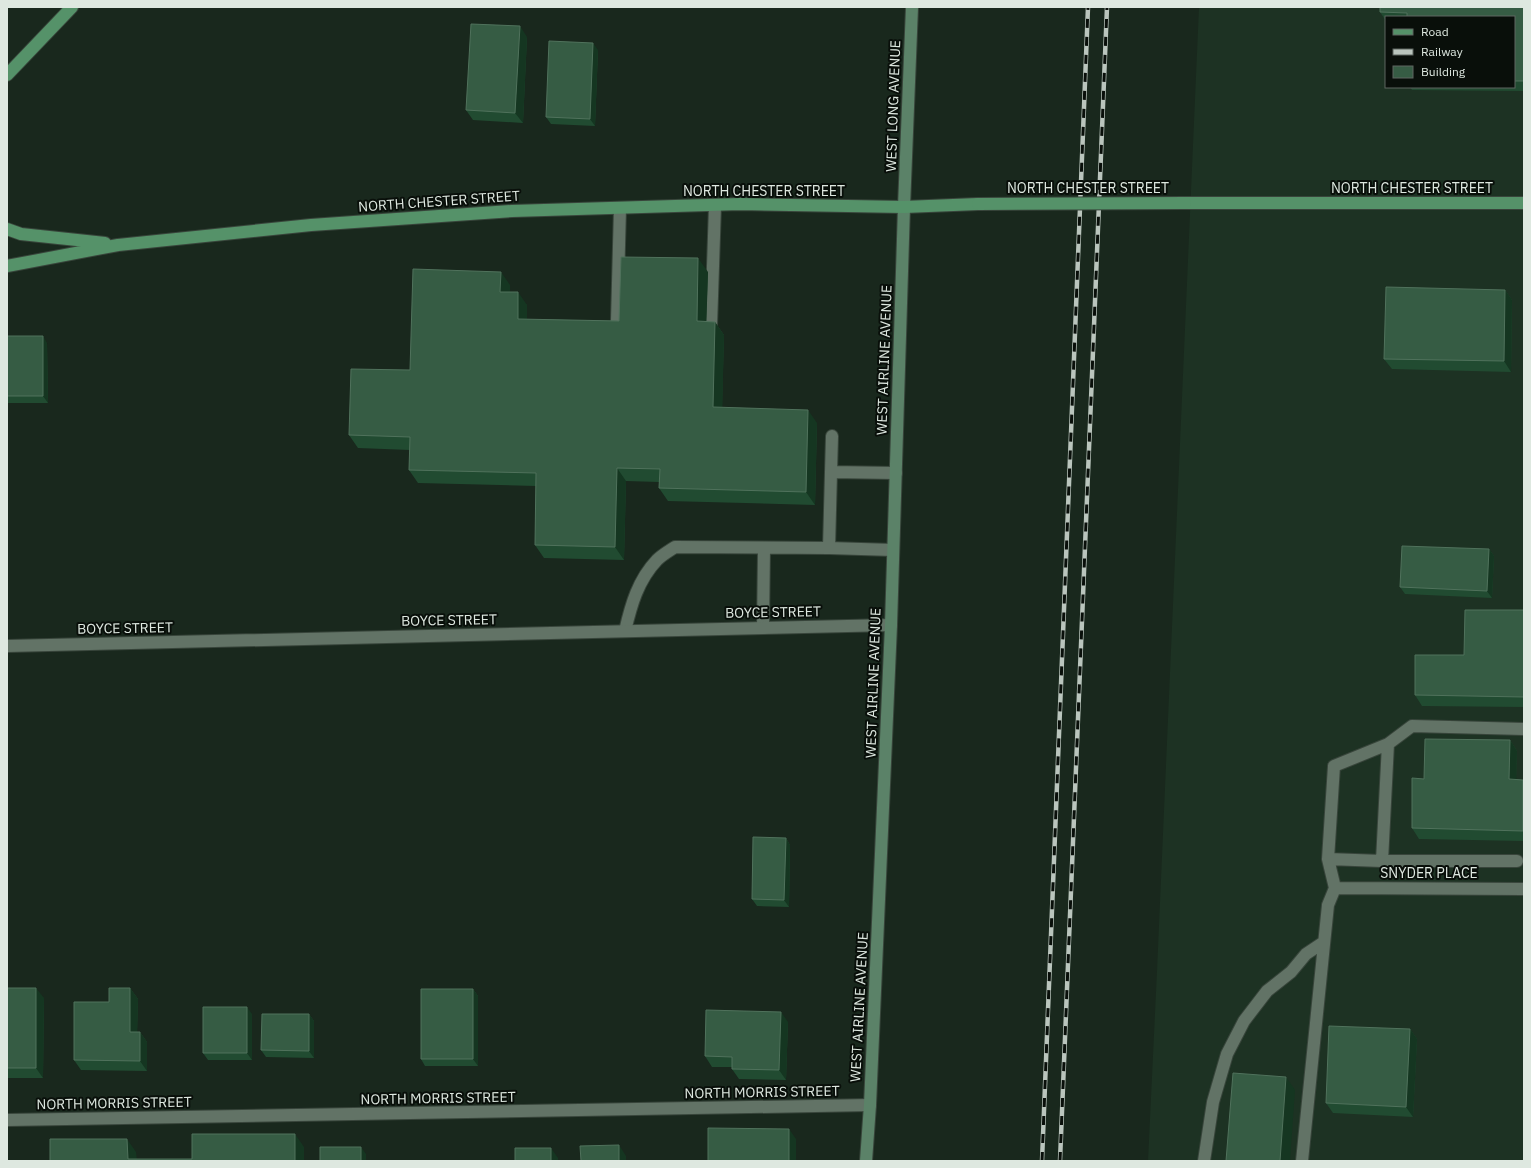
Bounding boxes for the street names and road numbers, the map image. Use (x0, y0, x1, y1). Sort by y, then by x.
street label: WEST LONG AVENUE (882, 40, 904, 172)
street label: NORTH CHESTER STREET (1007, 179, 1169, 197)
street label: NORTH CHESTER STREET (1331, 179, 1493, 197)
street label: NORTH CHESTER STREET (683, 182, 845, 200)
street label: NORTH CHESTER STREET (358, 186, 520, 216)
street label: WEST AIRLINE AVENUE (872, 285, 896, 435)
street label: BOYCE STREET (725, 602, 821, 622)
street label: WEST AIRLINE AVENUE (861, 608, 885, 758)
street label: BOYCE STREET (401, 610, 497, 630)
street label: BOYCE STREET (77, 618, 173, 638)
street label: SNYDER PLACE (1380, 864, 1478, 882)
street label: WEST AIRLINE AVENUE (846, 932, 872, 1082)
street label: NORTH MORRIS STREET (684, 1082, 840, 1102)
street label: NORTH MORRIS STREET (360, 1088, 516, 1108)
street label: NORTH MORRIS STREET (36, 1093, 192, 1113)

